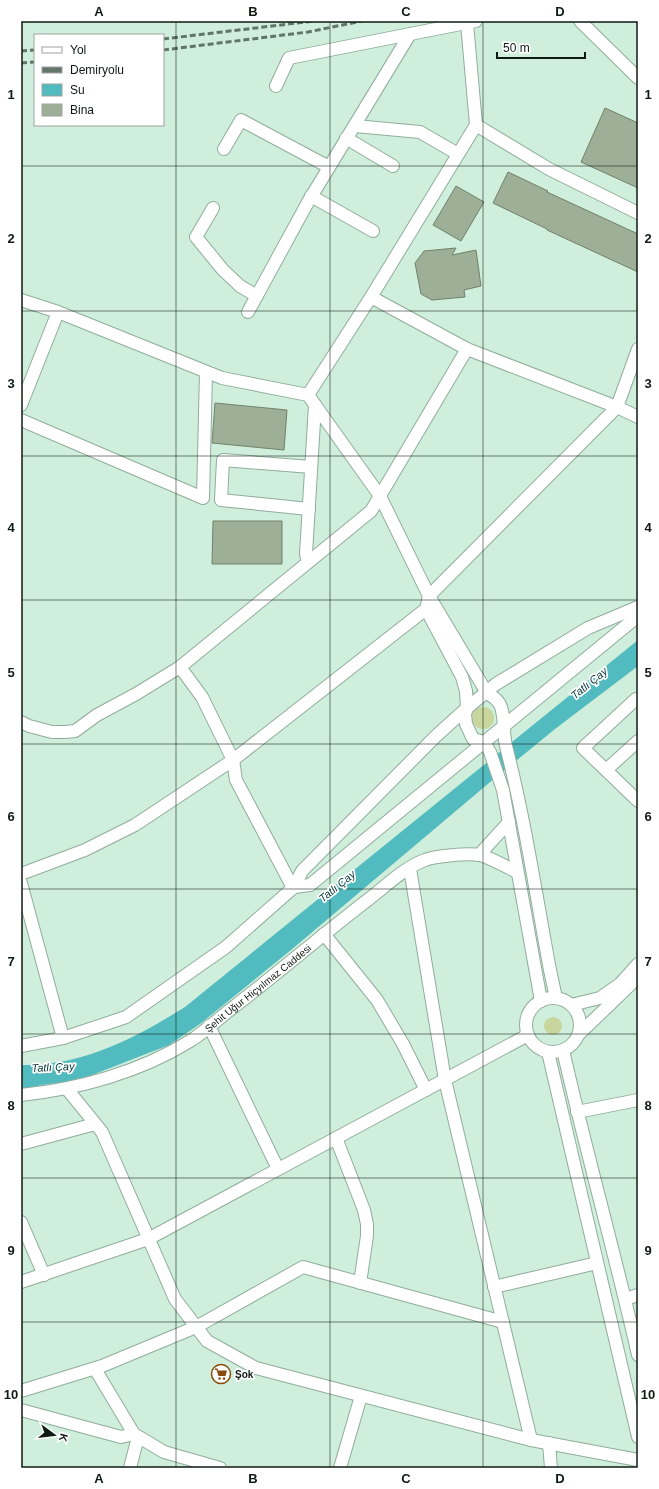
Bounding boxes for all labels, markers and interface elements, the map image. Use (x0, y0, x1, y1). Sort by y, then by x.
text: A (94, 4, 104, 19)
text: B (248, 4, 258, 19)
text: C (401, 4, 411, 19)
text: D (555, 4, 565, 19)
legend (34, 34, 164, 126)
scale bar (497, 34, 585, 60)
text: 50 m (503, 41, 530, 55)
text: Yol (70, 43, 86, 57)
text: Demiryolu (70, 63, 124, 77)
text: Su (70, 83, 85, 97)
text: 1 (7, 87, 15, 102)
text: 1 (644, 87, 652, 102)
text: Bina (70, 103, 94, 117)
text: 2 (7, 231, 15, 246)
text: 2 (644, 231, 652, 246)
text: 3 (7, 376, 15, 391)
text: 3 (644, 376, 652, 391)
text: 4 (7, 520, 15, 535)
text: 4 (644, 520, 652, 535)
water label: Tatlı Çay (569, 664, 611, 701)
text: 5 (7, 665, 15, 680)
text: 5 (644, 665, 652, 680)
text: 6 (7, 809, 15, 824)
text: 6 (644, 809, 652, 824)
water label: Tatlı Çay (317, 867, 359, 904)
street label: Şehit Uğur Hiçyılmaz Caddesi (202, 942, 313, 1034)
text: 7 (7, 954, 15, 969)
text: 7 (644, 954, 652, 969)
water label: Tatlı Çay (31, 1060, 76, 1074)
text: 8 (7, 1098, 15, 1113)
text: 8 (644, 1098, 652, 1113)
text: 9 (7, 1243, 15, 1258)
text: 9 (644, 1243, 652, 1258)
supermarket icon: Şok (210, 1363, 232, 1385)
place label: Şok (235, 1369, 254, 1380)
text: 10 (4, 1387, 18, 1402)
text: 10 (641, 1387, 655, 1402)
north arrow (34, 1415, 74, 1455)
text: K (57, 1432, 70, 1443)
text: A (94, 1471, 104, 1486)
text: B (248, 1471, 258, 1486)
text: C (401, 1471, 411, 1486)
text: D (555, 1471, 565, 1486)

